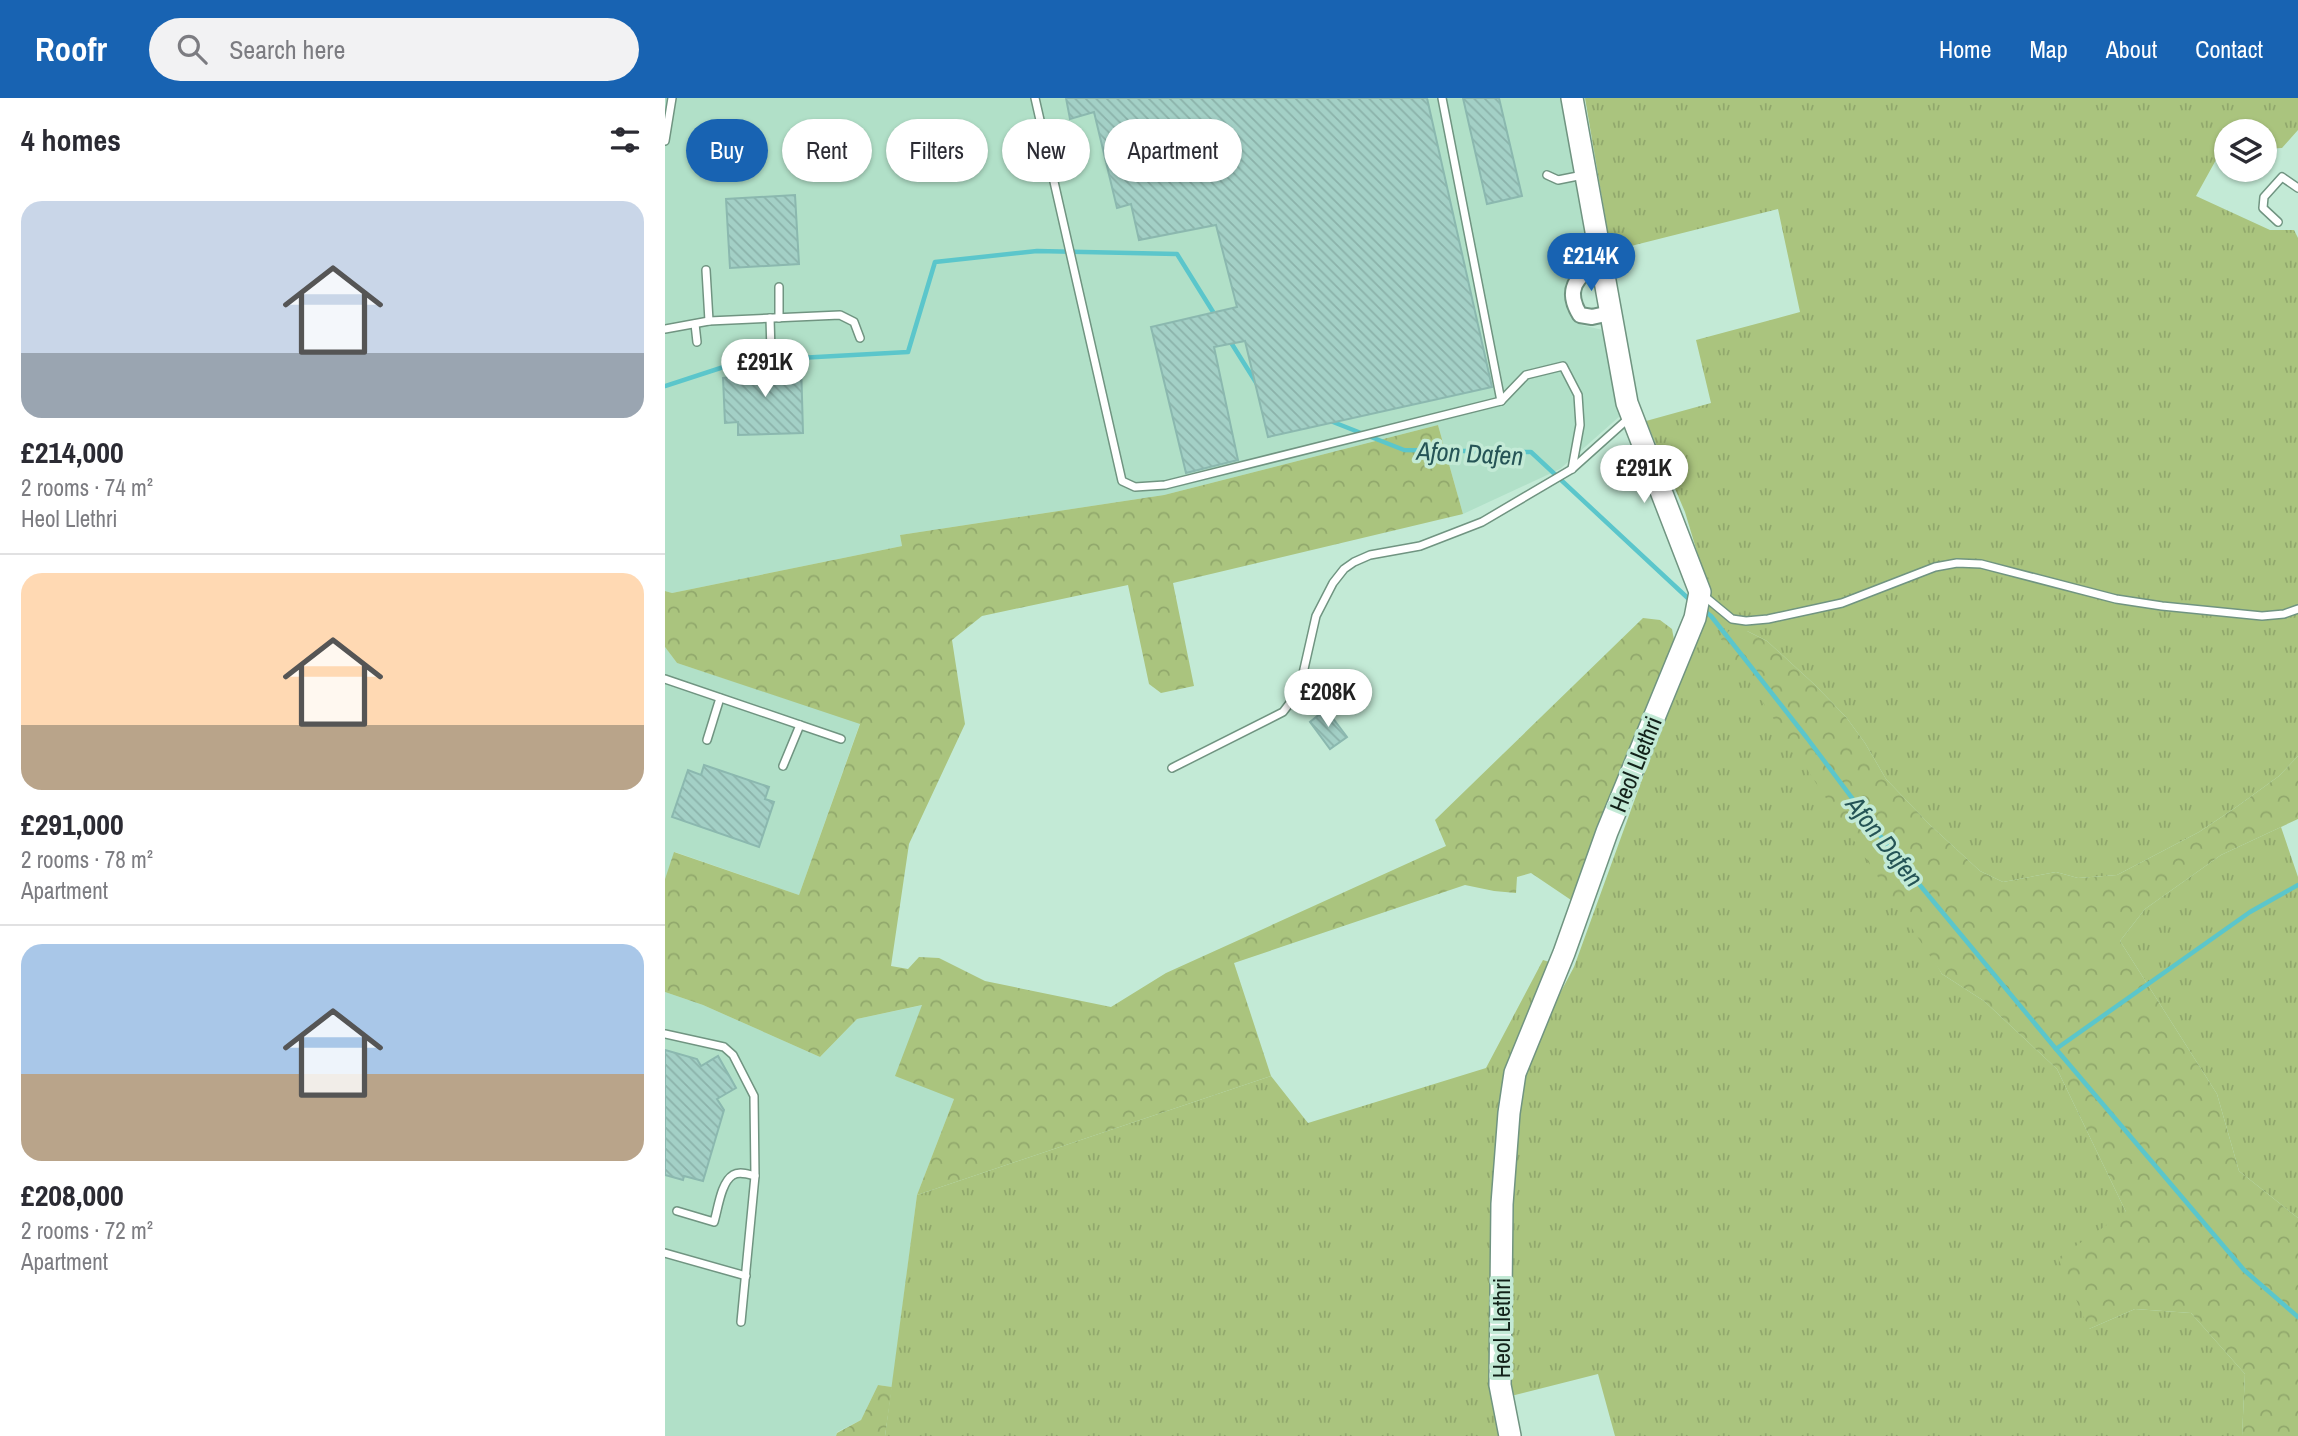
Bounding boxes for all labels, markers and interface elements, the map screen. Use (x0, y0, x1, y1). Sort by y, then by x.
search box (149, 18, 639, 81)
text: Roofr (35, 27, 107, 71)
icon: search (173, 30, 211, 68)
text: Search here (229, 32, 345, 67)
text: Home (1939, 33, 1991, 65)
text: Map (2029, 33, 2068, 65)
text: About (2106, 33, 2157, 65)
text: Contact (2195, 33, 2263, 65)
chip: Buy (686, 119, 768, 182)
chip: Rent (782, 119, 872, 182)
chip: Filters (886, 119, 988, 182)
chip: New (1002, 119, 1090, 182)
chip: Apartment (1104, 119, 1242, 182)
map controls (2214, 119, 2277, 182)
button: layers (2214, 119, 2277, 182)
text: 4 homes (21, 120, 121, 160)
icon: filters (606, 121, 644, 159)
pin: £214K (1542, 234, 1640, 293)
text: £214K (1563, 240, 1619, 271)
icon: home (270, 247, 396, 373)
pin: £291K (716, 340, 814, 399)
text: £291K (737, 346, 793, 377)
text: £214,000 (21, 432, 124, 472)
water label: Afon Dafen (1415, 433, 1524, 473)
pin: £291K (1595, 446, 1693, 505)
text: £291K (1616, 452, 1672, 483)
text: 2 rooms · 74 m² (21, 472, 153, 503)
text: Heol Llethri (21, 503, 117, 534)
icon: home (270, 619, 396, 745)
pin: £208K (1279, 670, 1377, 729)
text: £208K (1300, 676, 1356, 707)
street label: Heol Llethri (1601, 711, 1669, 817)
water label: Afon Dafen (1838, 787, 1932, 894)
text: £291,000 (21, 804, 124, 844)
text: 2 rooms · 78 m² (21, 844, 153, 875)
text: Apartment (21, 875, 108, 906)
icon: home (270, 990, 396, 1116)
text: £208,000 (21, 1175, 124, 1215)
text: 2 rooms · 72 m² (21, 1215, 153, 1246)
text: Apartment (21, 1246, 108, 1277)
street label: Heol Llethri (1485, 1278, 1517, 1378)

